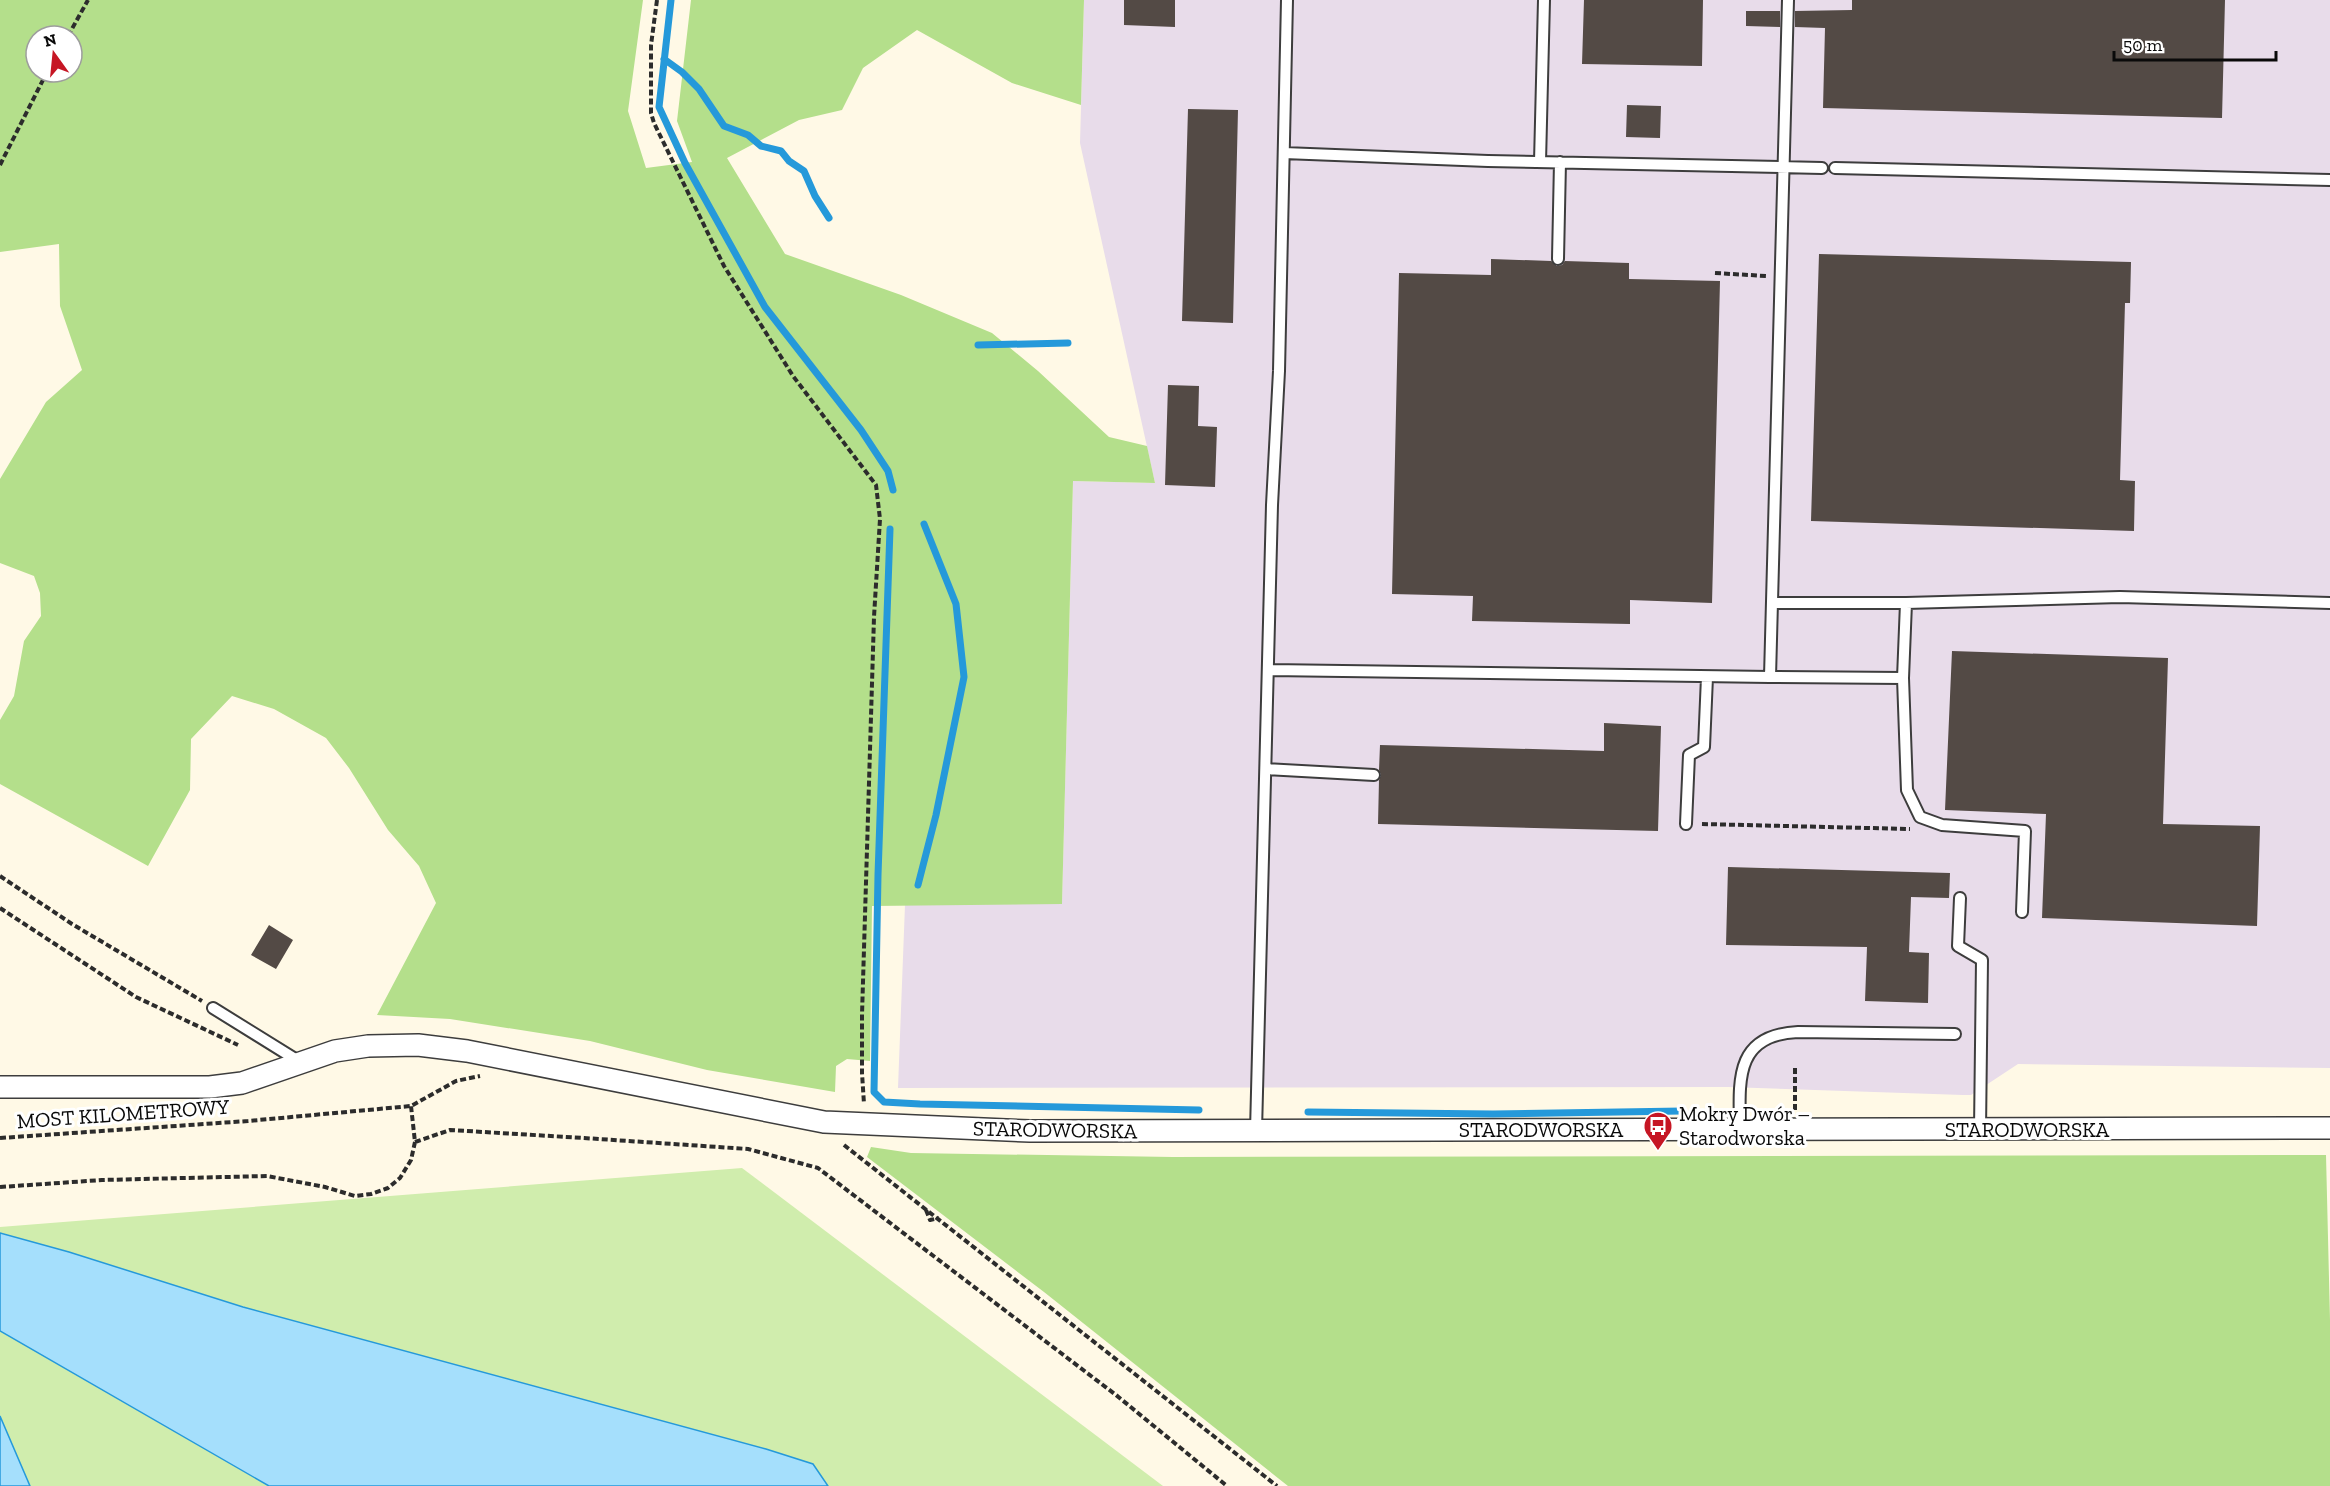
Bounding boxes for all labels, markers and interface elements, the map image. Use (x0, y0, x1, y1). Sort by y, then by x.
north arrow (24, 24, 84, 84)
scale bar (2114, 24, 2276, 62)
text: N (42, 29, 59, 51)
text: 50 m (2123, 34, 2163, 56)
street label: MOST KILOMETROWY (16, 1094, 230, 1133)
place label: Mokry Dwór – Starodworska (1679, 1101, 1810, 1150)
bus stop icon: Mokry Dwór – Starodworska (1642, 1110, 1674, 1152)
street label: STARODWORSKA (973, 1116, 1138, 1143)
street label: STARODWORSKA (1459, 1117, 1624, 1142)
street label: STARODWORSKA (1945, 1117, 2110, 1142)

